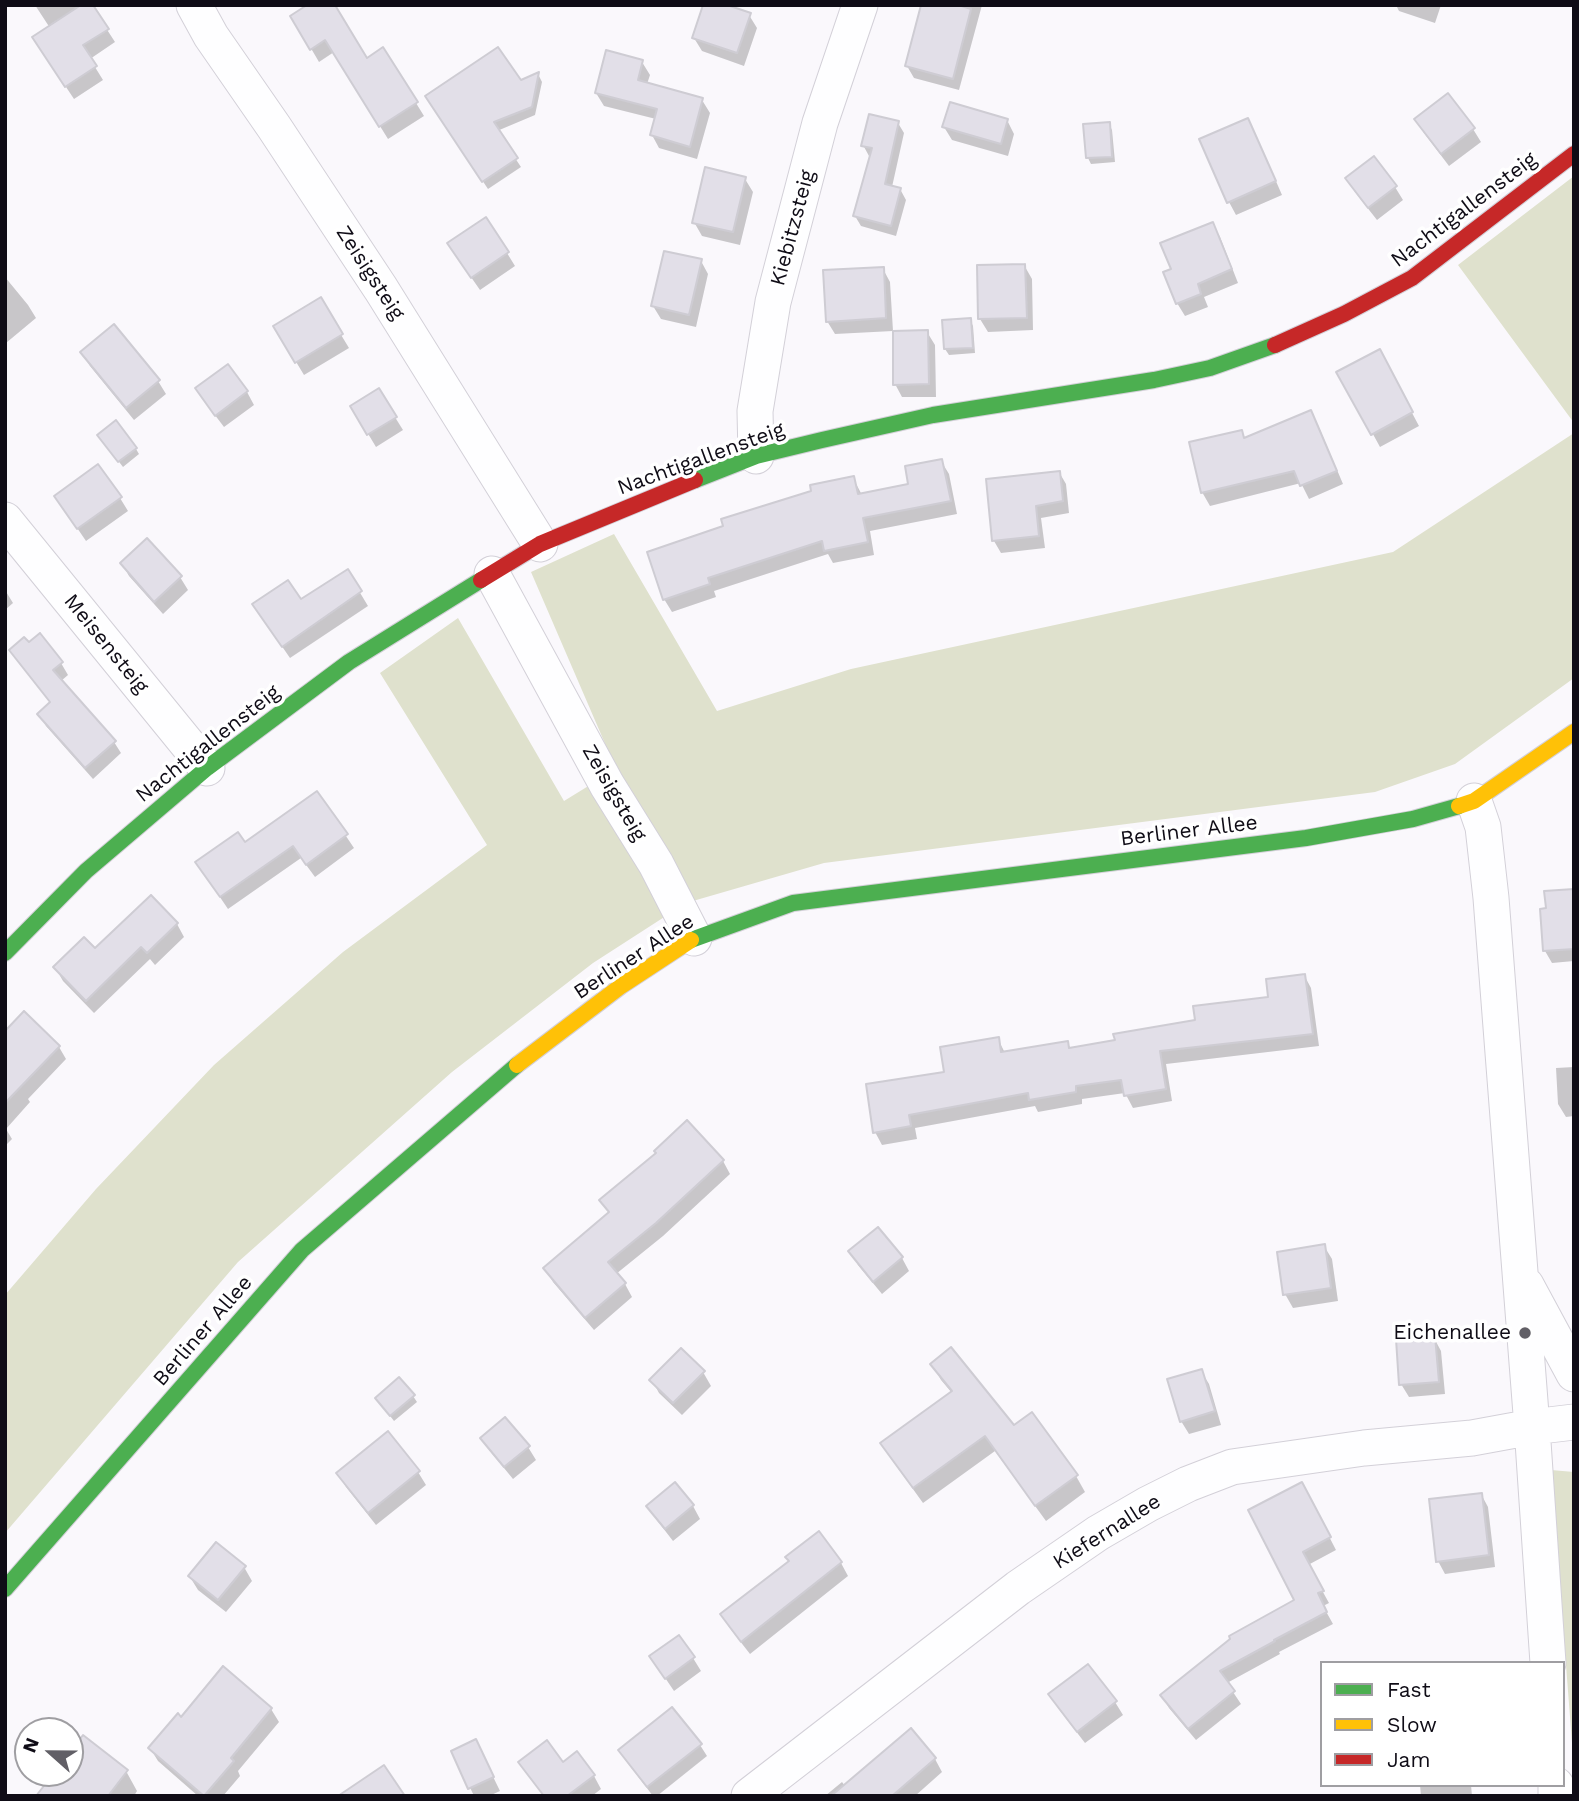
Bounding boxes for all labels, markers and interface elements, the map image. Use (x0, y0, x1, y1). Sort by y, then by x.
street label: Nachtigallensteig (1386, 147, 1542, 273)
street label: Kiebitzsteig (765, 167, 821, 289)
street label: Zeisigsteig (330, 221, 410, 325)
street label: Nachtigallensteig (614, 417, 788, 501)
street label: Meisensteig (58, 589, 154, 699)
street label: Nachtigallensteig (131, 680, 285, 808)
street label: Zeisigsteig (576, 740, 652, 846)
street label: Berliner Allee (1119, 810, 1259, 852)
street label: Berliner Allee (569, 909, 699, 1005)
street label: Berliner Allee (148, 1271, 258, 1391)
place label: Eichenallee (1393, 1320, 1511, 1346)
marker: Eichenallee (1517, 1325, 1533, 1341)
street label: Kiefernallee (1049, 1489, 1165, 1575)
legend (1320, 1661, 1565, 1787)
text: Fast (1387, 1677, 1431, 1702)
text: Slow (1387, 1712, 1437, 1737)
north arrow (14, 1717, 84, 1787)
text: N (18, 1734, 44, 1756)
text: Jam (1387, 1747, 1430, 1772)

